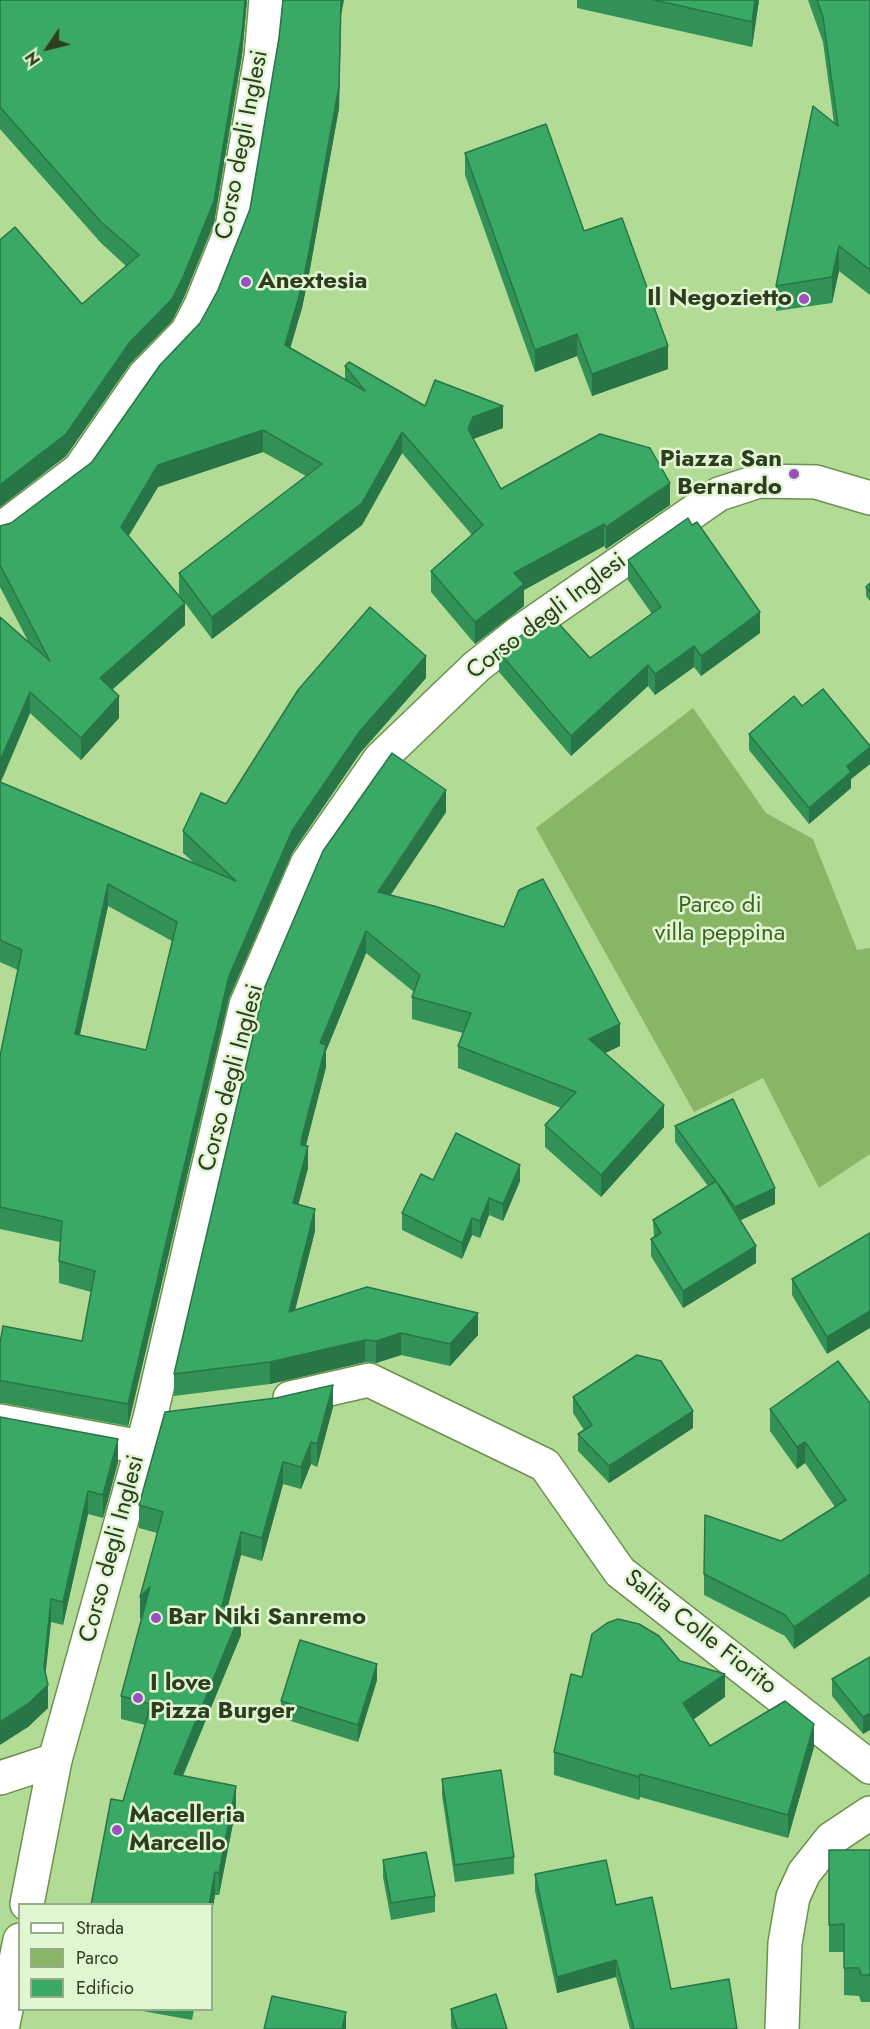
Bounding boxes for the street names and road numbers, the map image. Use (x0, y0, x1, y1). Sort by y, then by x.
street label: Corso degli Inglesi (211, 48, 275, 242)
street label: Corso degli Inglesi (462, 548, 632, 686)
street label: Corso degli Inglesi (193, 981, 271, 1175)
street label: Corso degli Inglesi (74, 1452, 152, 1646)
street label: Salita Colle Fiorito (618, 1564, 782, 1702)

